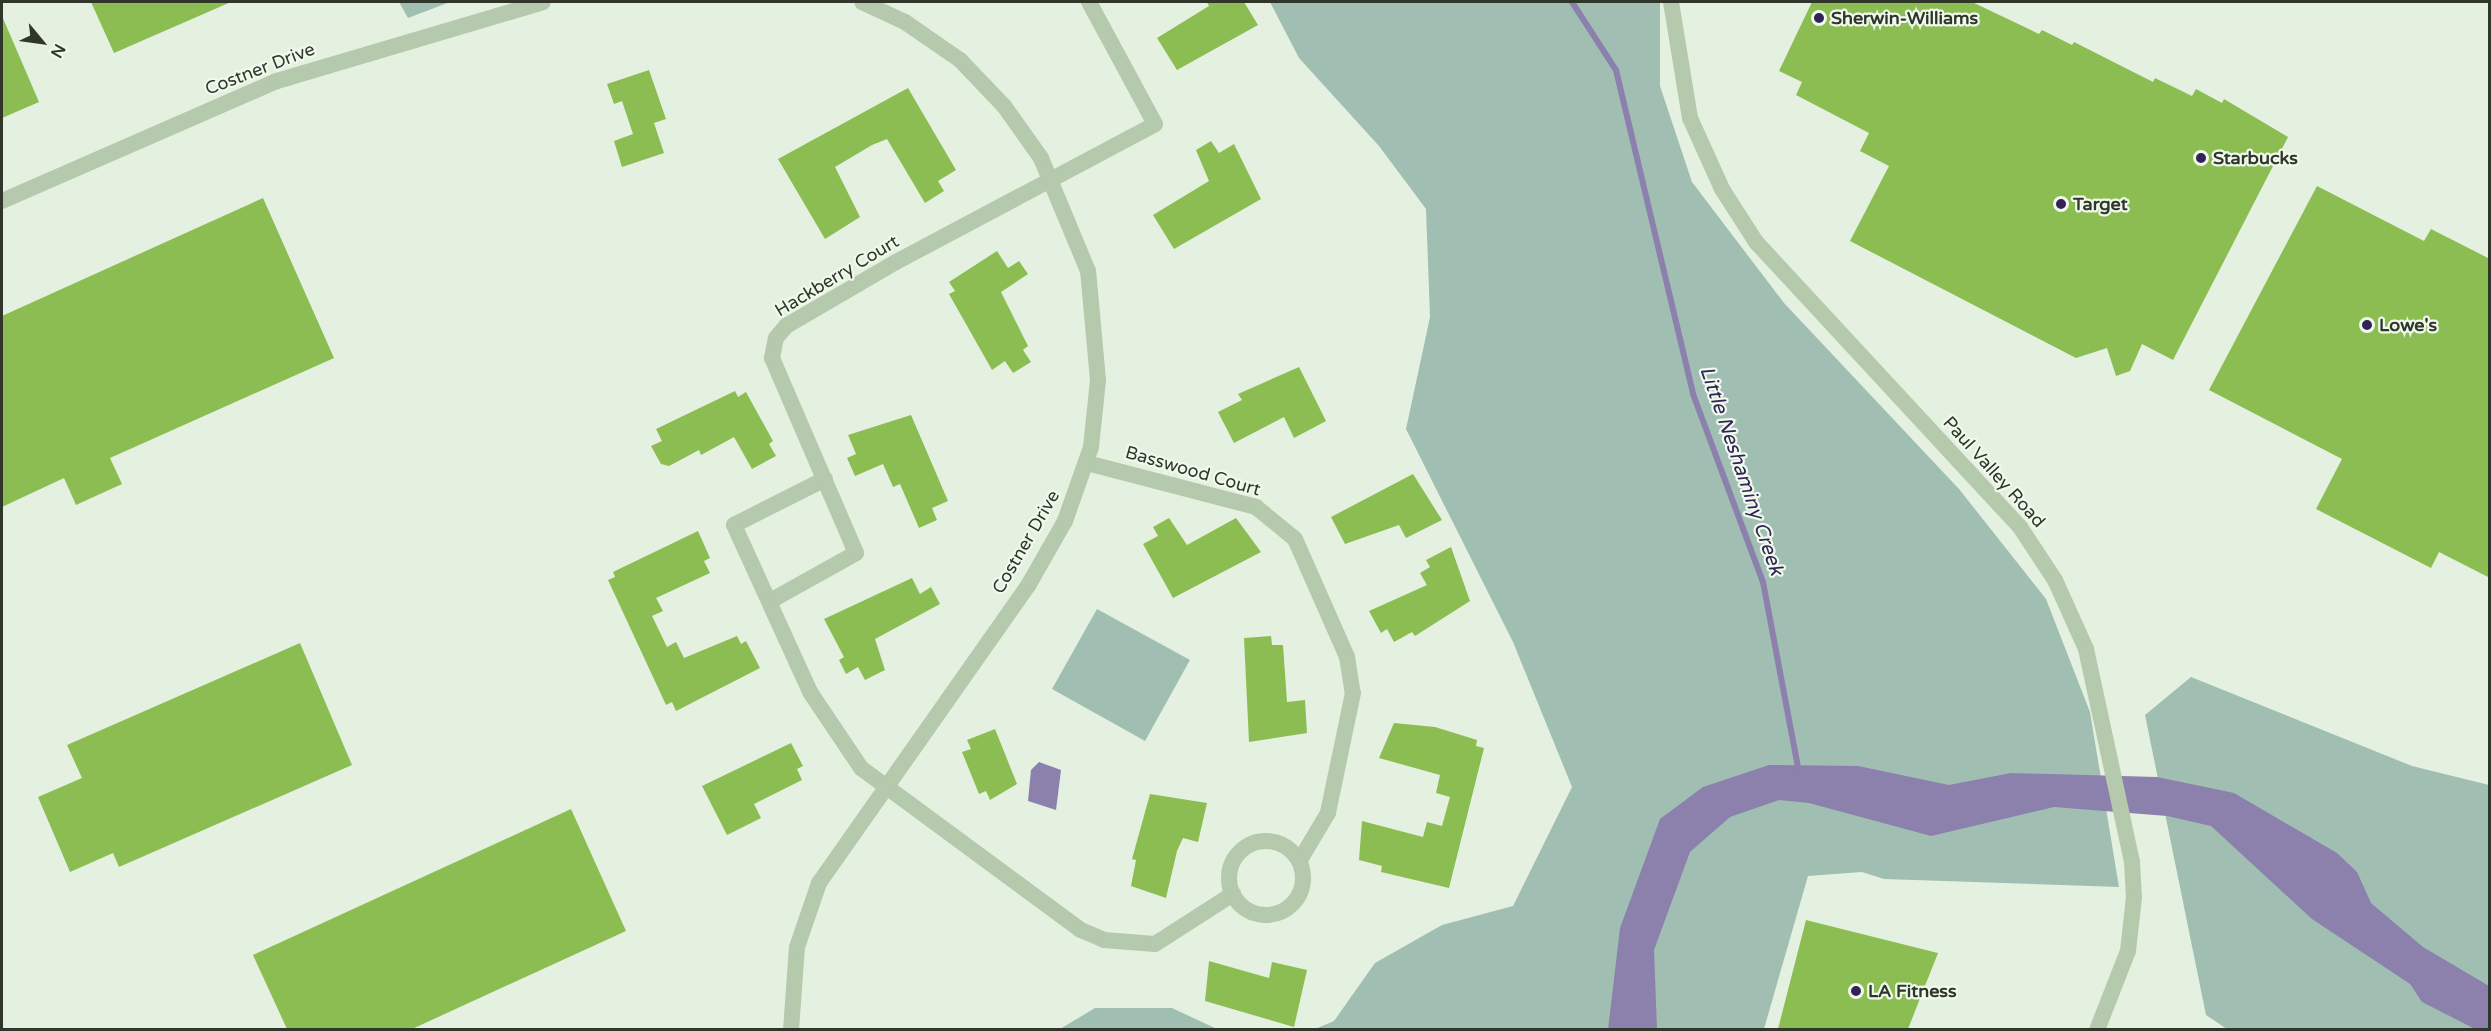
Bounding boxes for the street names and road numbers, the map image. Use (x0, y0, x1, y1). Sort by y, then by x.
street label: Costner Drive (202, 38, 318, 100)
street label: Hackberry Court (771, 231, 903, 321)
street label: Paul Valley Road (1938, 412, 2050, 532)
street label: Basswood Court (1123, 441, 1263, 501)
street label: Costner Drive (988, 487, 1064, 597)

